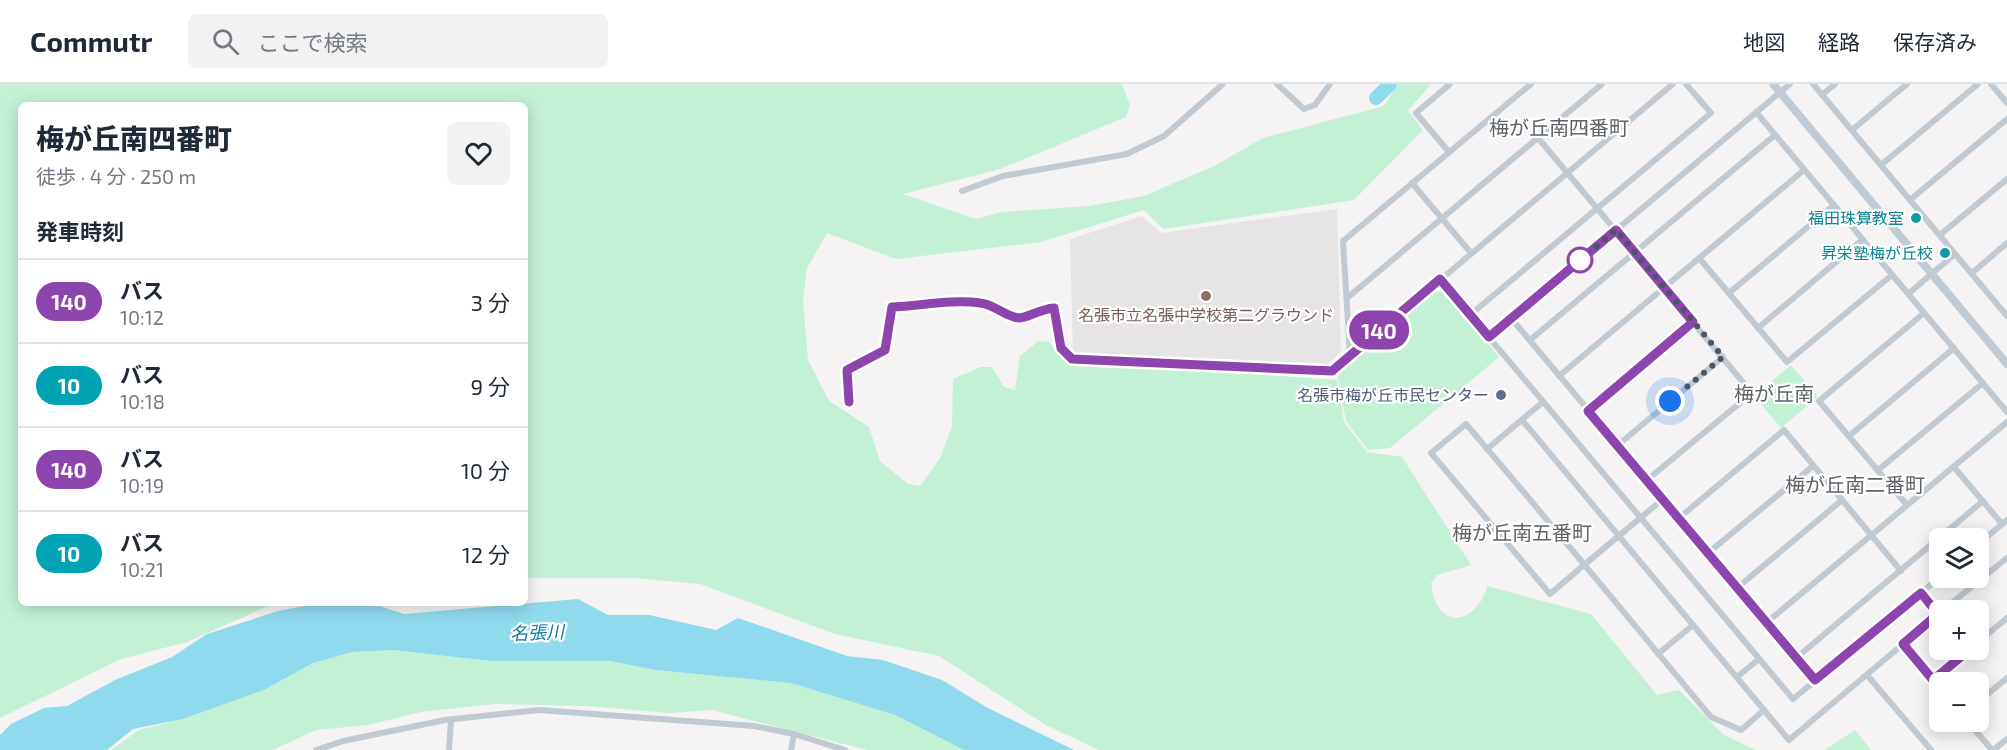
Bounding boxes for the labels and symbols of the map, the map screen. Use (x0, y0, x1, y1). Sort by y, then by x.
district label: 梅が丘南四番町 (1489, 115, 1629, 139)
place label: 福田珠算教室 (1808, 208, 1904, 227)
marker: 福田珠算教室 (1909, 211, 1923, 225)
place label: 昇栄塾梅が丘校 (1821, 243, 1933, 262)
marker: 昇栄塾梅が丘校 (1938, 246, 1952, 260)
unlabelled marker (1567, 247, 1593, 273)
marker: 名張市立名張中学校第二グラウンド (1199, 289, 1213, 303)
place label: 名張市立名張中学校第二グラウンド (1078, 305, 1334, 324)
line badge: 140 (1344, 310, 1414, 350)
district label: 梅が丘南 (1734, 381, 1814, 405)
place label: 名張市梅が丘市民センター (1297, 385, 1489, 404)
your location (1655, 386, 1685, 416)
marker: 名張市梅が丘市民センター (1494, 388, 1508, 402)
district label: 梅が丘南二番町 (1785, 472, 1925, 496)
district label: 梅が丘南五番町 (1452, 520, 1592, 544)
water label: 名張川 (510, 620, 566, 644)

